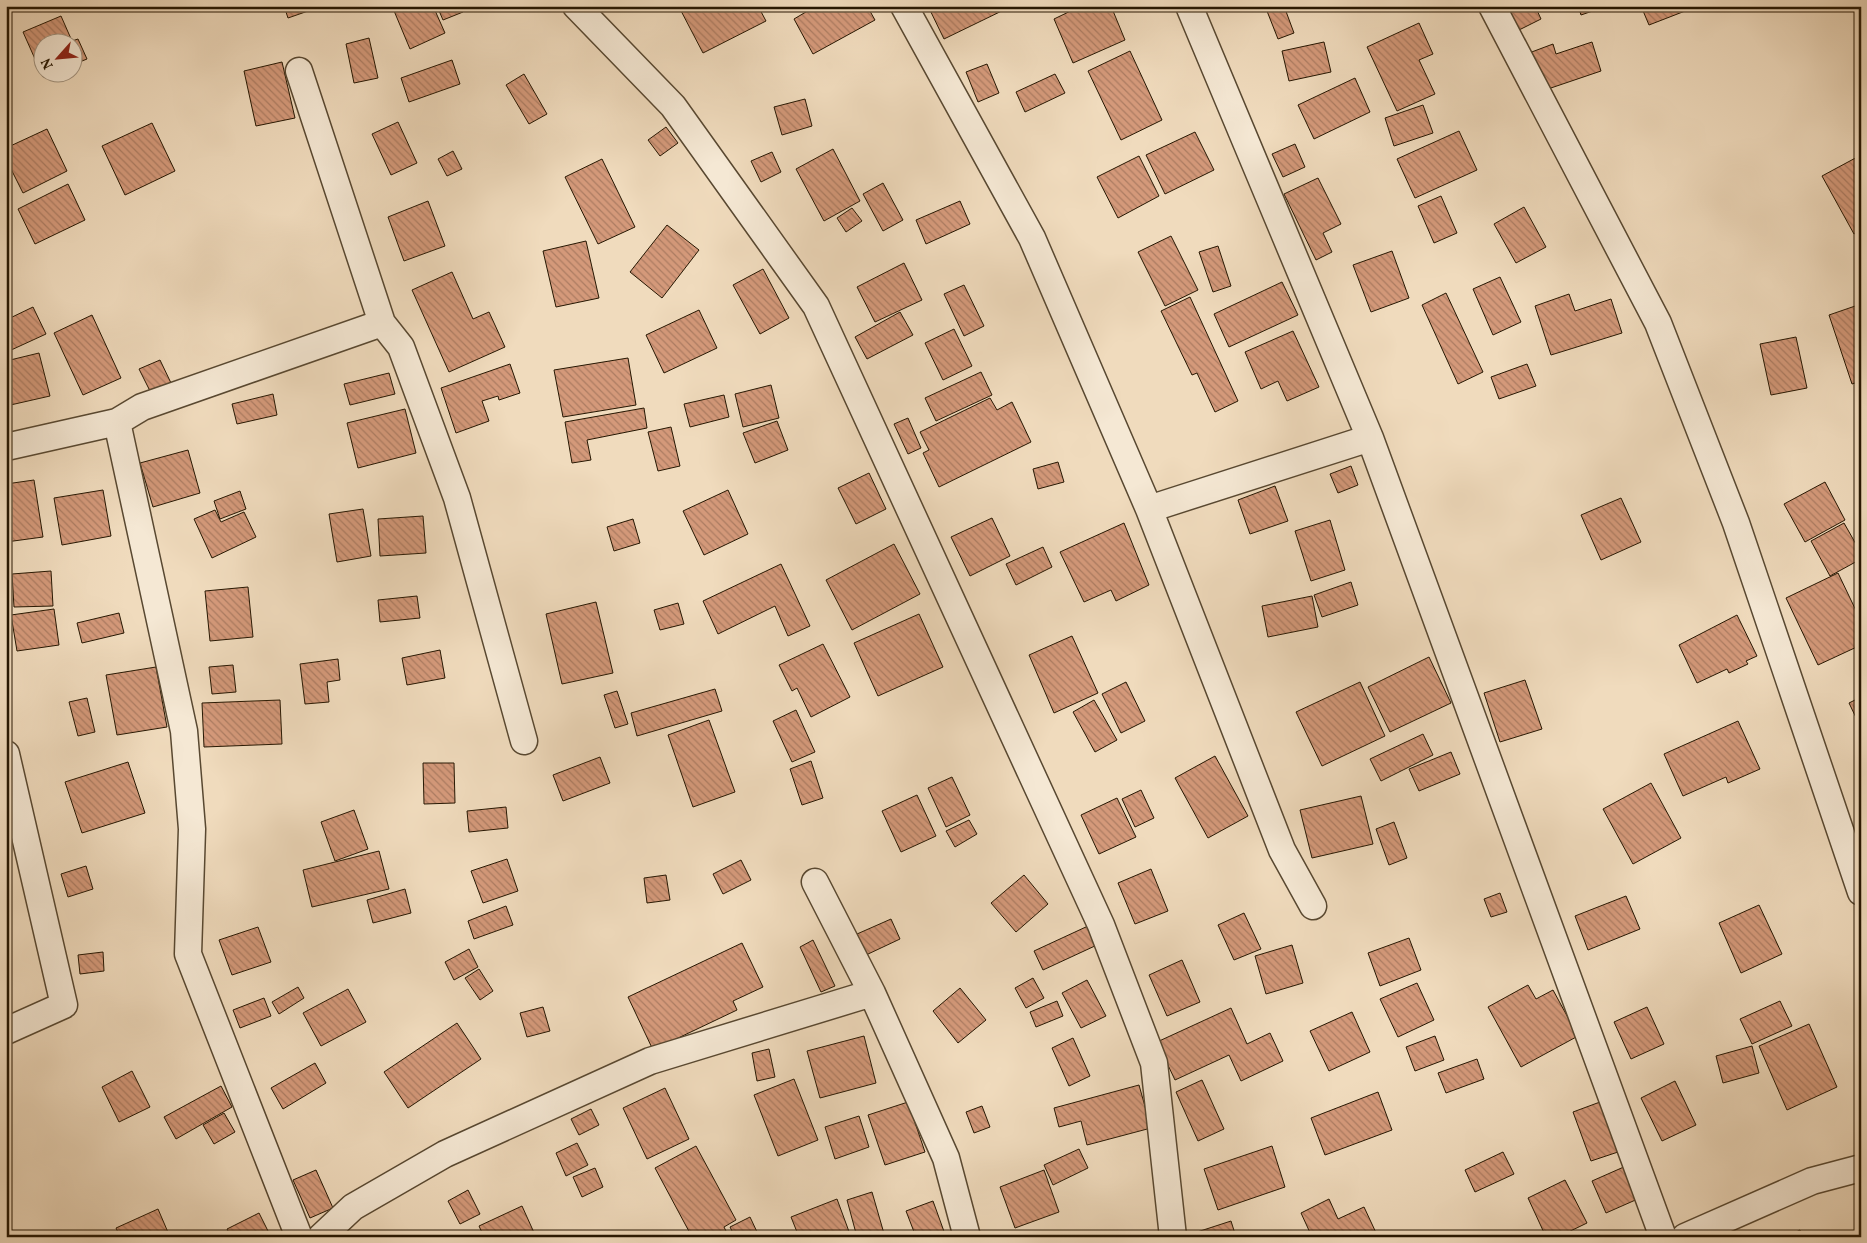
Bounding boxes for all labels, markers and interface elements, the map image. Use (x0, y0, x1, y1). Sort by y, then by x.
north arrow (32, 32, 82, 82)
text: N (37, 54, 59, 72)

